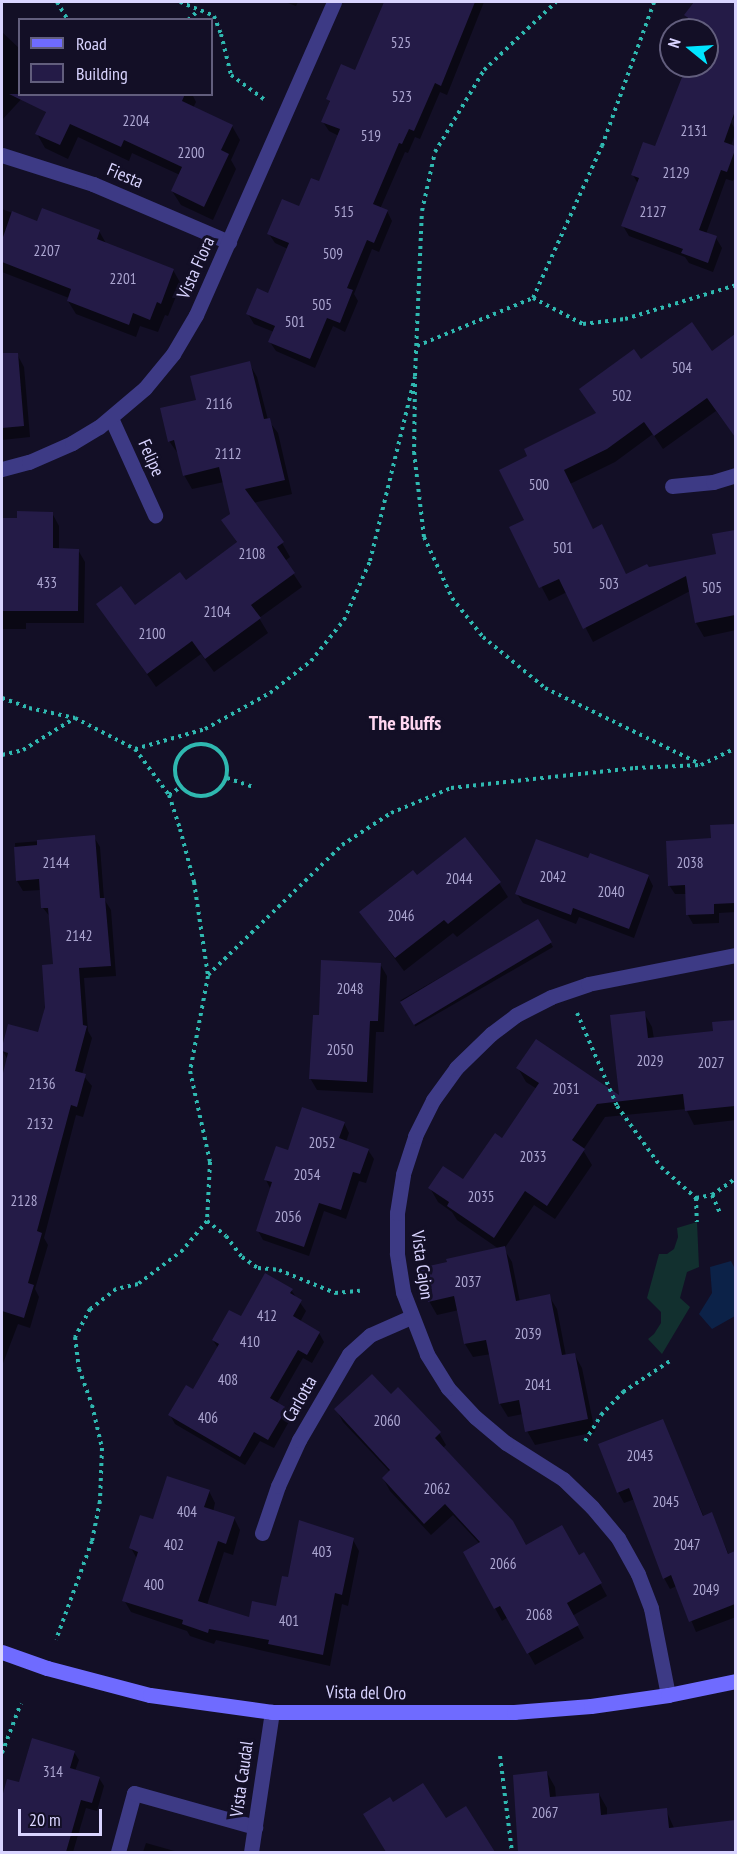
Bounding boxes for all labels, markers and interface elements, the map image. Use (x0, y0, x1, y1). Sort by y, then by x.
legend (18, 18, 213, 96)
north arrow (659, 18, 719, 78)
text: Road (76, 32, 107, 55)
house number: 525 (391, 34, 411, 52)
text: N (663, 36, 685, 50)
text: Building (76, 62, 128, 85)
house number: 523 (392, 88, 412, 106)
house number: 2204 (123, 112, 149, 130)
house number: 2131 (681, 122, 707, 140)
house number: 519 (361, 127, 381, 145)
house number: 2200 (178, 144, 204, 162)
street label: Fiesta (104, 159, 146, 193)
house number: 2129 (663, 164, 689, 182)
house number: 515 (334, 203, 354, 221)
house number: 2127 (640, 203, 666, 221)
street label: Vista Flora (173, 234, 219, 302)
house number: 2207 (34, 242, 60, 260)
house number: 509 (323, 245, 343, 263)
house number: 2201 (110, 270, 136, 288)
house number: 505 (312, 296, 332, 314)
house number: 501 (285, 313, 305, 331)
house number: 504 (672, 359, 692, 377)
house number: 502 (612, 387, 632, 405)
house number: 2116 (206, 395, 232, 413)
street label: Felipe (133, 436, 169, 480)
house number: 2112 (215, 445, 241, 463)
house number: 500 (529, 476, 549, 494)
house number: 501 (553, 539, 573, 557)
house number: 2108 (239, 545, 265, 563)
house number: 433 (37, 574, 57, 592)
house number: 503 (599, 575, 619, 593)
house number: 505 (702, 579, 722, 597)
house number: 2104 (204, 603, 230, 621)
house number: 2100 (139, 625, 165, 643)
district label: The Bluffs (369, 711, 441, 735)
house number: 2144 (43, 854, 69, 872)
house number: 2038 (677, 854, 703, 872)
house number: 2042 (540, 868, 566, 886)
house number: 2044 (446, 870, 472, 888)
house number: 2040 (598, 883, 624, 901)
house number: 2046 (388, 907, 414, 925)
house number: 2142 (66, 927, 92, 945)
house number: 2048 (337, 980, 363, 998)
house number: 2050 (327, 1041, 353, 1059)
house number: 2029 (637, 1052, 663, 1070)
house number: 2027 (698, 1054, 724, 1072)
house number: 2136 (29, 1075, 55, 1093)
house number: 2031 (553, 1080, 579, 1098)
house number: 2132 (27, 1115, 53, 1133)
house number: 2052 (309, 1134, 335, 1152)
house number: 2033 (520, 1148, 546, 1166)
house number: 2054 (294, 1166, 320, 1184)
house number: 2035 (468, 1188, 494, 1206)
house number: 2128 (11, 1192, 37, 1210)
house number: 2056 (275, 1208, 301, 1226)
street label: Vista Cajon (407, 1229, 437, 1301)
house number: 2037 (455, 1273, 481, 1291)
house number: 412 (257, 1307, 277, 1325)
house number: 2039 (515, 1325, 541, 1343)
house number: 410 (240, 1333, 260, 1351)
house number: 408 (218, 1371, 238, 1389)
street label: Carlotta (278, 1372, 322, 1426)
house number: 2041 (525, 1376, 551, 1394)
house number: 406 (198, 1409, 218, 1427)
house number: 2060 (374, 1412, 400, 1430)
house number: 2043 (627, 1447, 653, 1465)
house number: 2062 (424, 1480, 450, 1498)
house number: 2045 (653, 1493, 679, 1511)
house number: 404 (177, 1503, 197, 1521)
house number: 402 (164, 1536, 184, 1554)
house number: 2047 (674, 1536, 700, 1554)
house number: 403 (312, 1543, 332, 1561)
house number: 2066 (490, 1555, 516, 1573)
house number: 400 (144, 1576, 164, 1594)
house number: 2049 (693, 1581, 719, 1599)
house number: 2068 (526, 1606, 552, 1624)
house number: 401 (279, 1612, 299, 1630)
street label: Vista del Oro (326, 1682, 406, 1704)
street label: Vista Caudal (226, 1740, 258, 1818)
house number: 314 (43, 1763, 63, 1781)
scale bar (21, 1797, 105, 1835)
house number: 2067 (532, 1804, 558, 1822)
text: 20 m (29, 1808, 61, 1831)

